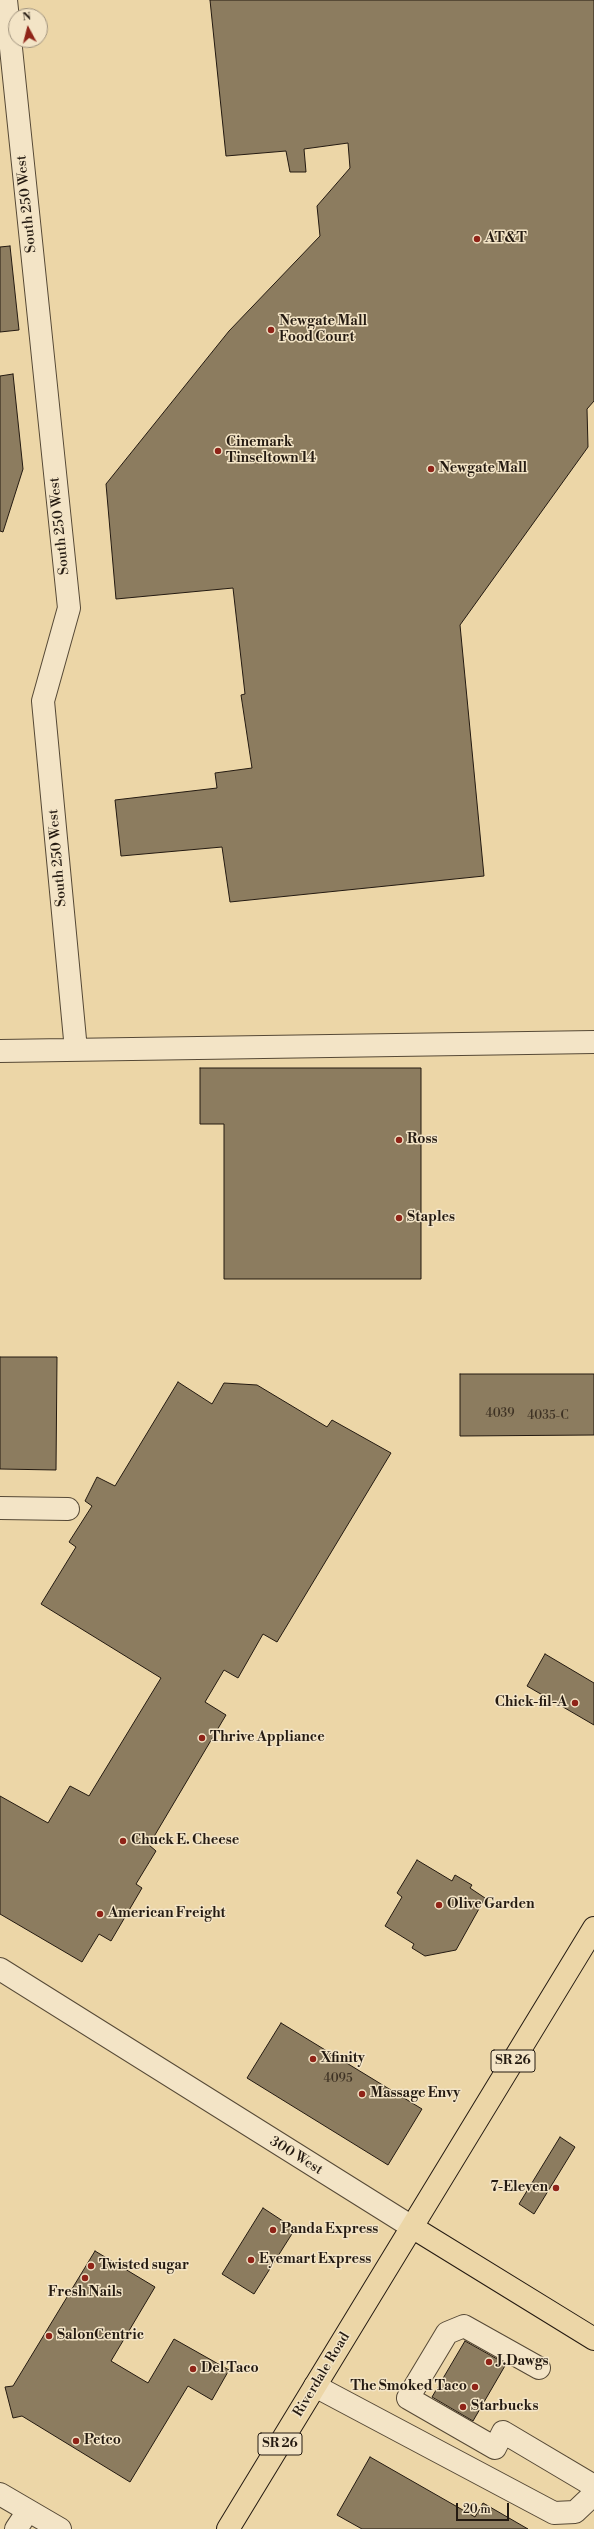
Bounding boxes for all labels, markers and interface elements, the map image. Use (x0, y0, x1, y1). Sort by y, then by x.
north arrow (8, 8, 48, 48)
text: N (21, 10, 32, 25)
street label: South 250 West (14, 154, 40, 254)
place label: AT&T (485, 231, 527, 247)
marker: AT&T (472, 234, 482, 244)
place label: Newgate Mall Food Court (279, 314, 367, 346)
marker: Newgate Mall Food Court (266, 325, 276, 335)
place label: Cinemark Tinseltown 14 (226, 435, 316, 468)
marker: Cinemark Tinseltown 14 (213, 446, 223, 456)
place label: Newgate Mall (439, 461, 527, 477)
marker: Newgate Mall (426, 464, 436, 474)
street label: South 250 West (47, 476, 73, 576)
street label: South 250 West (45, 808, 71, 908)
place label: Ross (407, 1132, 437, 1148)
marker: Ross (394, 1135, 404, 1145)
place label: Staples (407, 1210, 455, 1226)
marker: Staples (394, 1213, 404, 1223)
house number: 4039 (486, 1407, 514, 1421)
house number: 4035-C (527, 1409, 569, 1423)
place label: Chick-fil-A (495, 1695, 567, 1711)
marker: Chick-fil-A (570, 1698, 580, 1708)
place label: Thrive Appliance (210, 1730, 325, 1746)
marker: Thrive Appliance (197, 1733, 207, 1743)
place label: Chuck E. Cheese (131, 1833, 239, 1849)
marker: Chuck E. Cheese (118, 1836, 128, 1846)
place label: Olive Garden (447, 1897, 535, 1913)
marker: Olive Garden (434, 1900, 444, 1910)
place label: American Freight (108, 1906, 226, 1922)
marker: American Freight (95, 1909, 105, 1919)
road number: SR 26 (491, 2050, 535, 2072)
place label: Xfinity (321, 2051, 365, 2067)
marker: Xfinity (308, 2054, 318, 2064)
house number: 4095 (324, 2072, 352, 2086)
place label: Massage Envy (370, 2086, 460, 2102)
marker: Massage Envy (357, 2089, 367, 2099)
street label: 300 West (266, 2133, 326, 2179)
place label: 7-Eleven (490, 2180, 548, 2196)
marker: 7-Eleven (551, 2183, 561, 2193)
place label: Panda Express (281, 2222, 378, 2238)
marker: Panda Express (268, 2225, 278, 2235)
place label: Eyemart Express (259, 2252, 371, 2268)
marker: Eyemart Express (246, 2255, 256, 2265)
place label: Twisted sugar (99, 2258, 189, 2274)
marker: Twisted sugar (86, 2261, 96, 2271)
marker: Fresh Nails (80, 2273, 90, 2283)
place label: Fresh Nails (48, 2285, 122, 2301)
place label: SalonCentric (57, 2328, 144, 2344)
street label: Riverdale Road (290, 2330, 354, 2420)
marker: SalonCentric (44, 2331, 54, 2341)
place label: J.Dawgs (497, 2354, 549, 2370)
marker: J.Dawgs (484, 2357, 494, 2367)
place label: Del Taco (201, 2361, 259, 2377)
marker: Del Taco (188, 2364, 198, 2374)
place label: The Smoked Taco (350, 2379, 467, 2395)
marker: The Smoked Taco (470, 2382, 480, 2392)
place label: Starbucks (471, 2399, 538, 2415)
marker: Starbucks (458, 2402, 468, 2412)
place label: Petco (84, 2433, 121, 2449)
road number: SR 26 (258, 2433, 302, 2455)
marker: Petco (71, 2436, 81, 2446)
scale bar (458, 2495, 511, 2521)
text: 20 m (463, 2502, 491, 2517)

